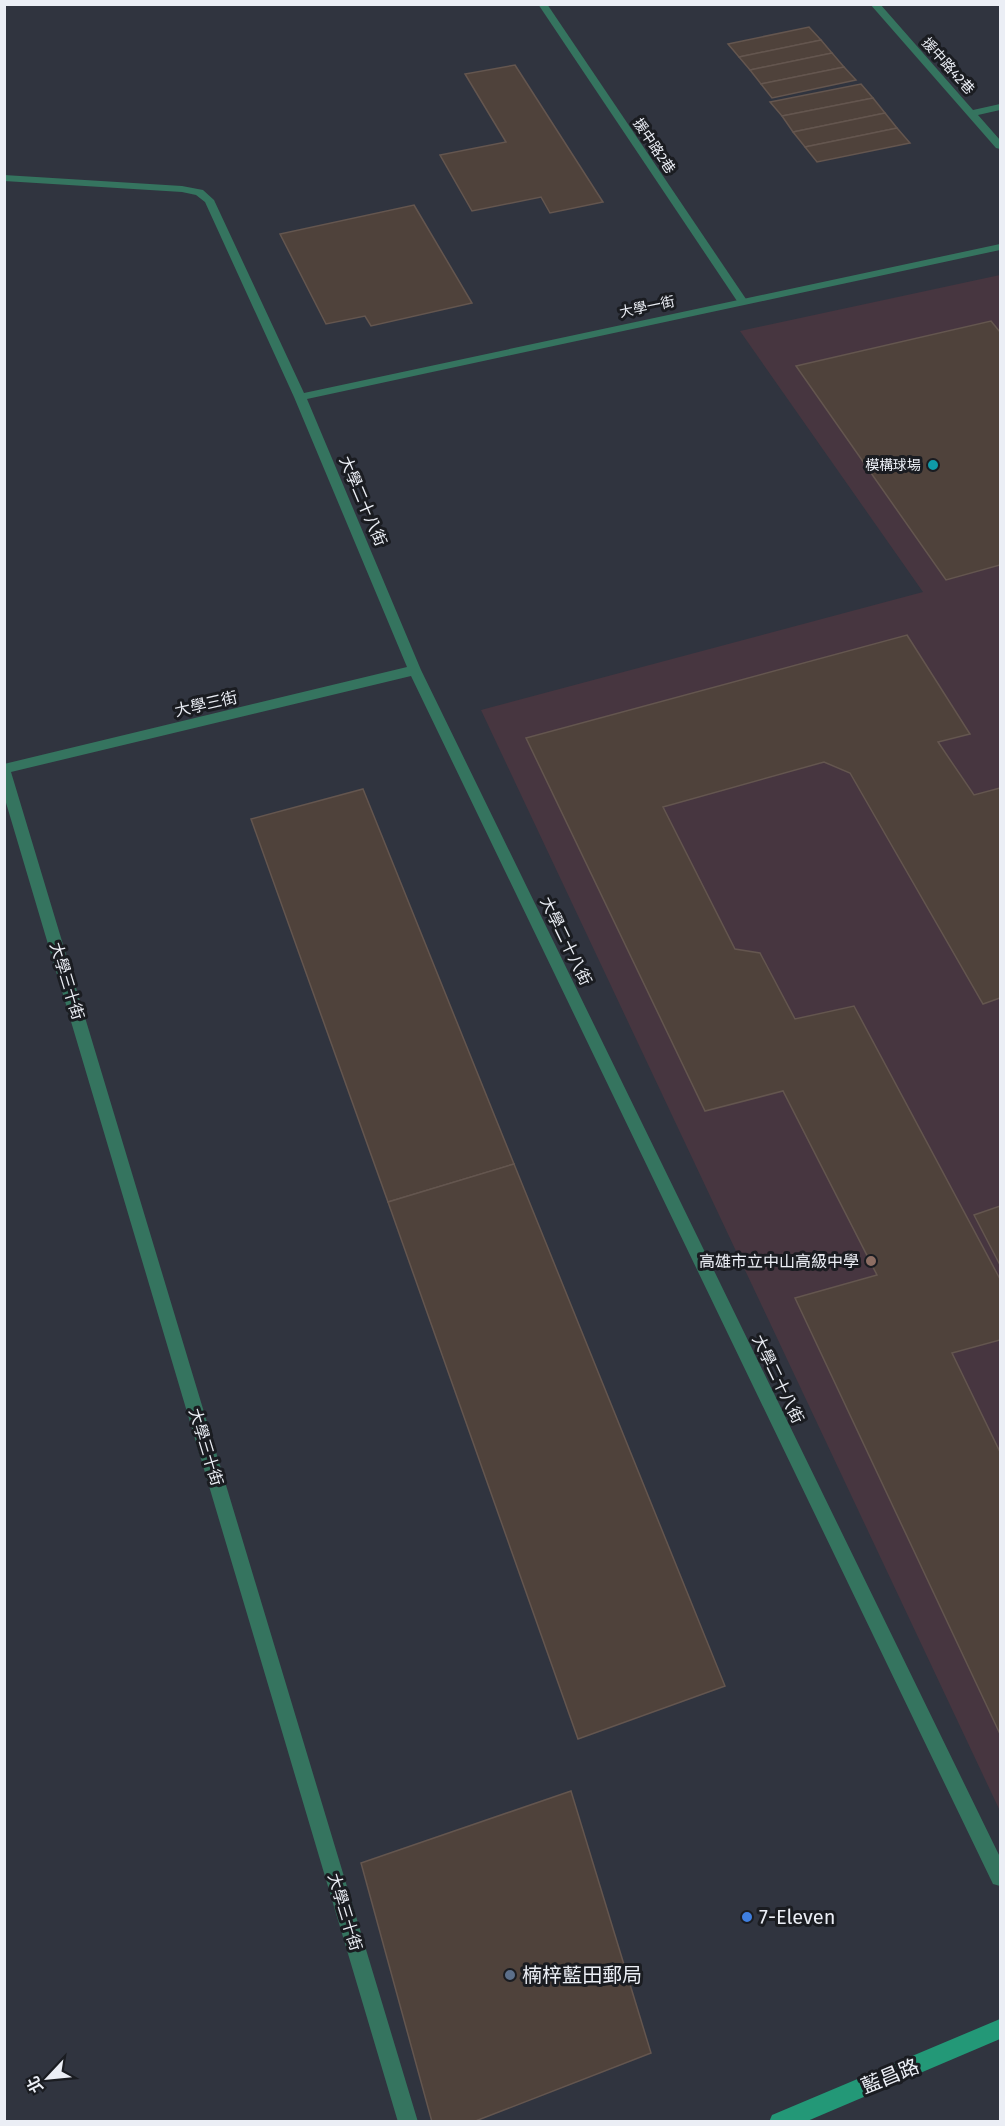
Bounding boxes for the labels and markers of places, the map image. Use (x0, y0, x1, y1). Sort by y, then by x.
place label: 模構球場 (865, 457, 921, 474)
marker: 模構球場 (926, 458, 940, 472)
place label: 高雄市立中山高級中學 (699, 1252, 859, 1271)
marker: 高雄市立中山高級中學 (864, 1254, 878, 1268)
place label: 7-Eleven (759, 1905, 835, 1929)
marker: 7-Eleven (740, 1910, 754, 1924)
place label: 楠梓藍田郵局 (522, 1963, 642, 1987)
marker: 楠梓藍田郵局 (503, 1968, 517, 1982)

